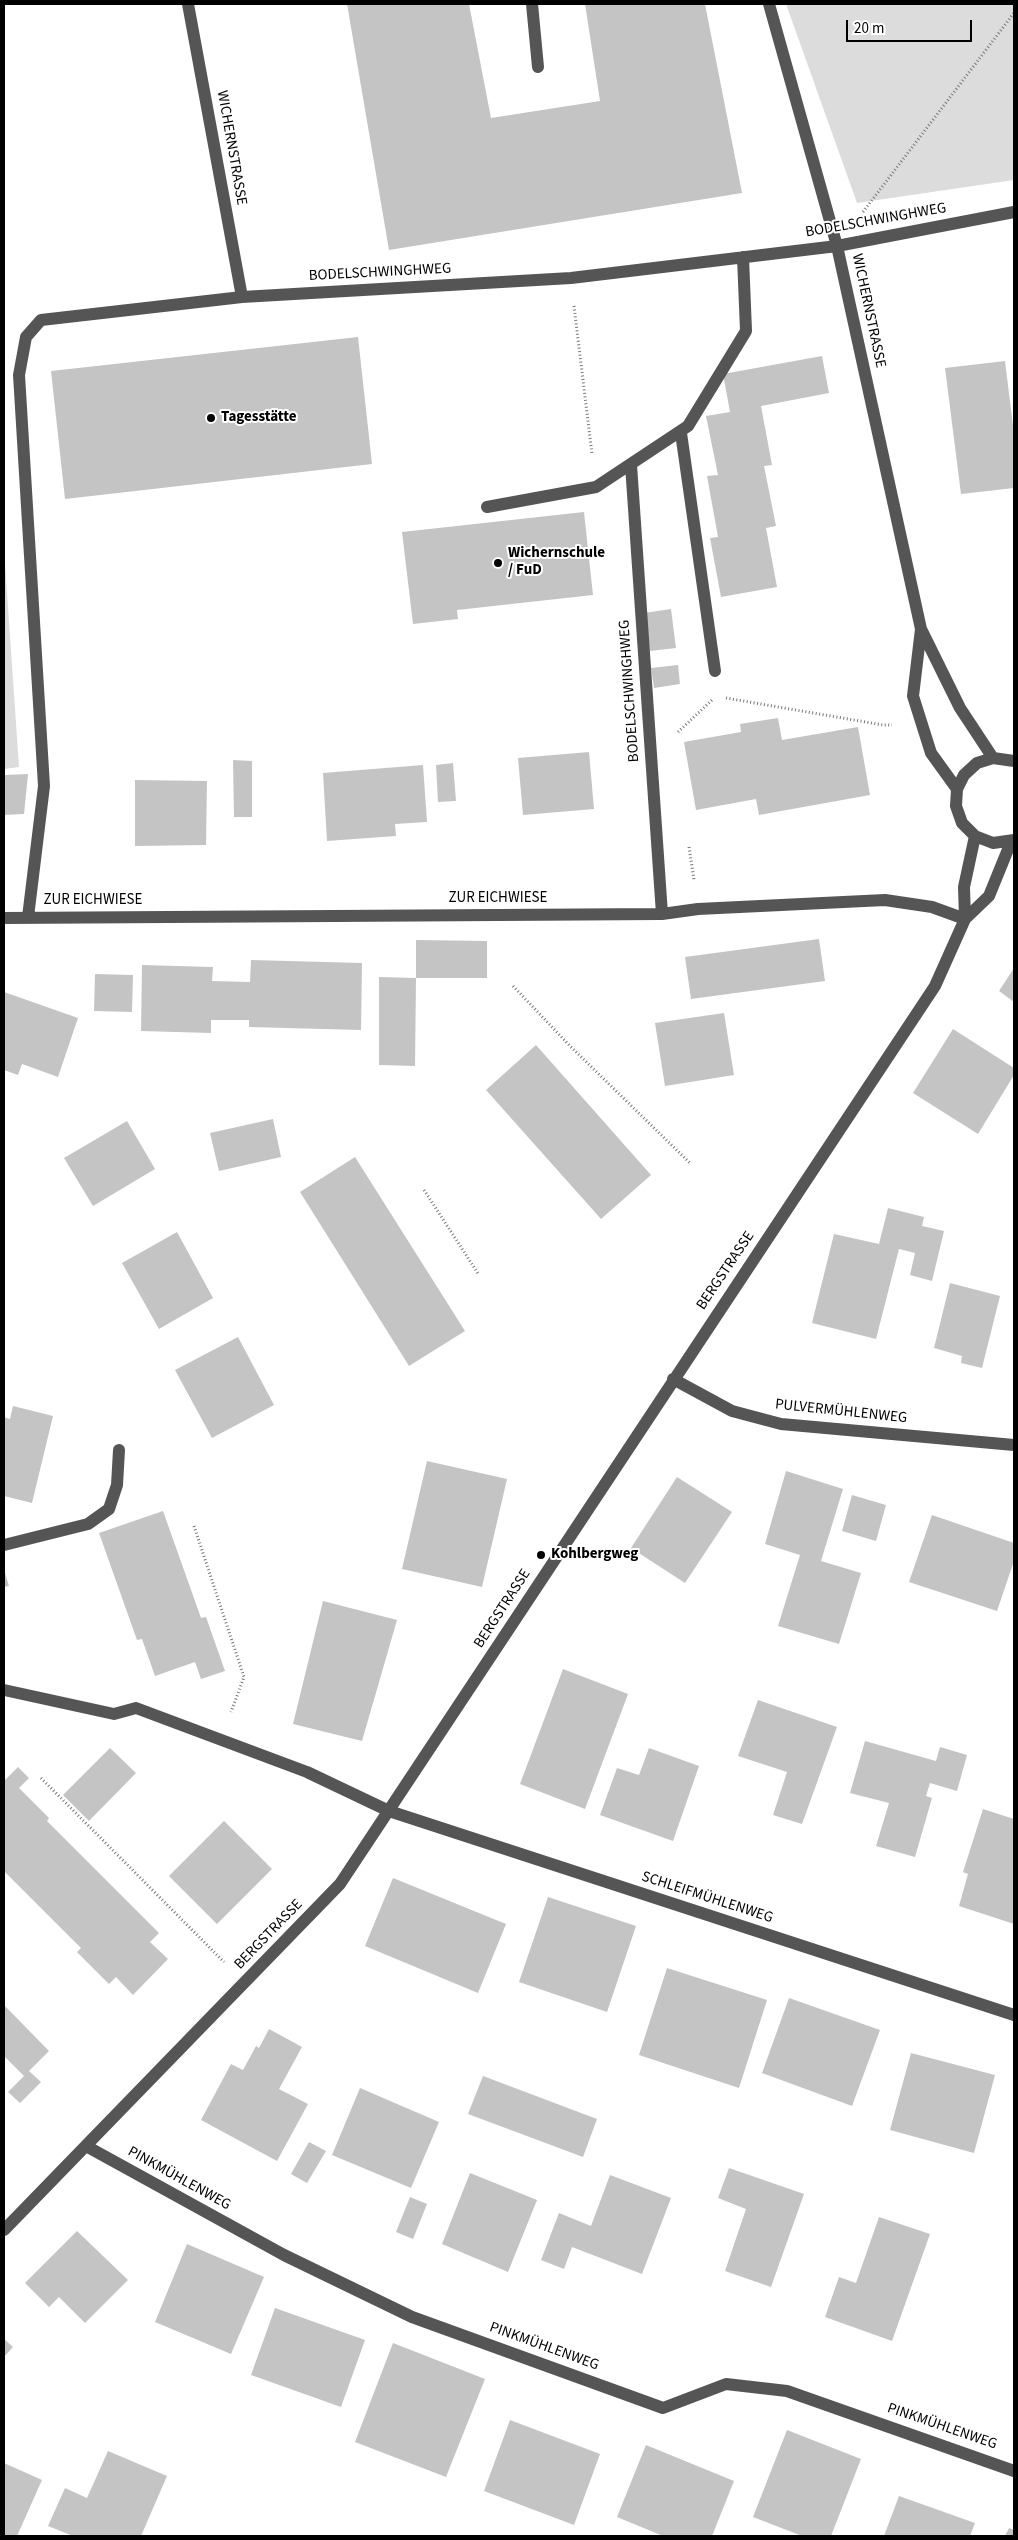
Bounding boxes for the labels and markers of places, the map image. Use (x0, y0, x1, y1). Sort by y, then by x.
place label: Tagesstätte (221, 409, 297, 427)
marker: Tagesstätte (205, 412, 217, 424)
place label: Wichernschule / FuD (508, 545, 605, 580)
marker: Wichernschule / FuD (492, 557, 504, 569)
place label: Kohlbergweg (551, 1546, 638, 1564)
marker: Kohlbergweg (535, 1549, 547, 1561)

